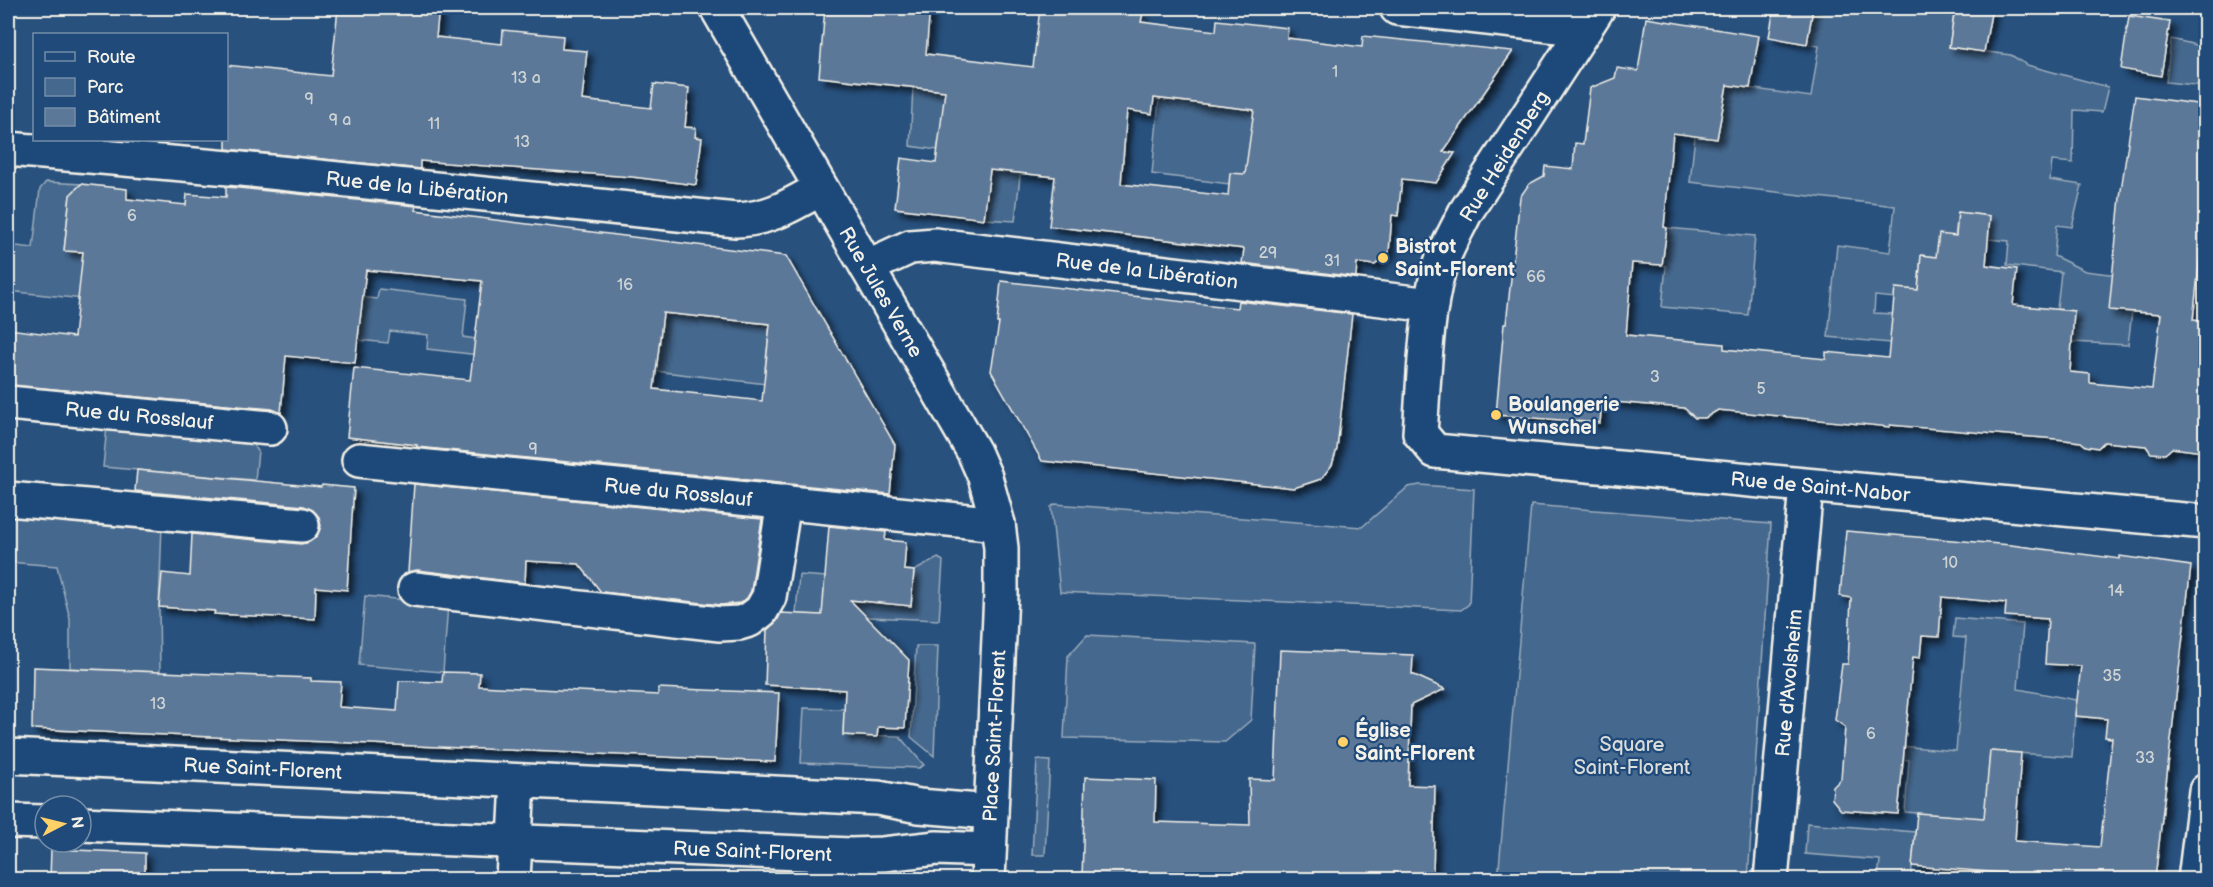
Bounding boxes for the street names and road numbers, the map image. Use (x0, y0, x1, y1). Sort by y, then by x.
street label: Rue Heidenberg (1455, 87, 1555, 227)
street label: Rue de la Libération (325, 167, 510, 209)
street label: Rue Jules Verne (833, 223, 928, 362)
street label: Rue de la Libération (1054, 249, 1239, 295)
street label: Rue du Rosslauf (64, 398, 215, 436)
street label: Rue de Saint-Nabor (1729, 467, 1912, 508)
street label: Rue du Rosslauf (603, 474, 754, 512)
street label: Rue d'Avolsheim (1771, 608, 1808, 758)
street label: Place Saint-Florent (979, 649, 1011, 823)
street label: Rue Saint-Florent (183, 753, 343, 785)
street label: Rue Saint-Florent (673, 837, 832, 867)

